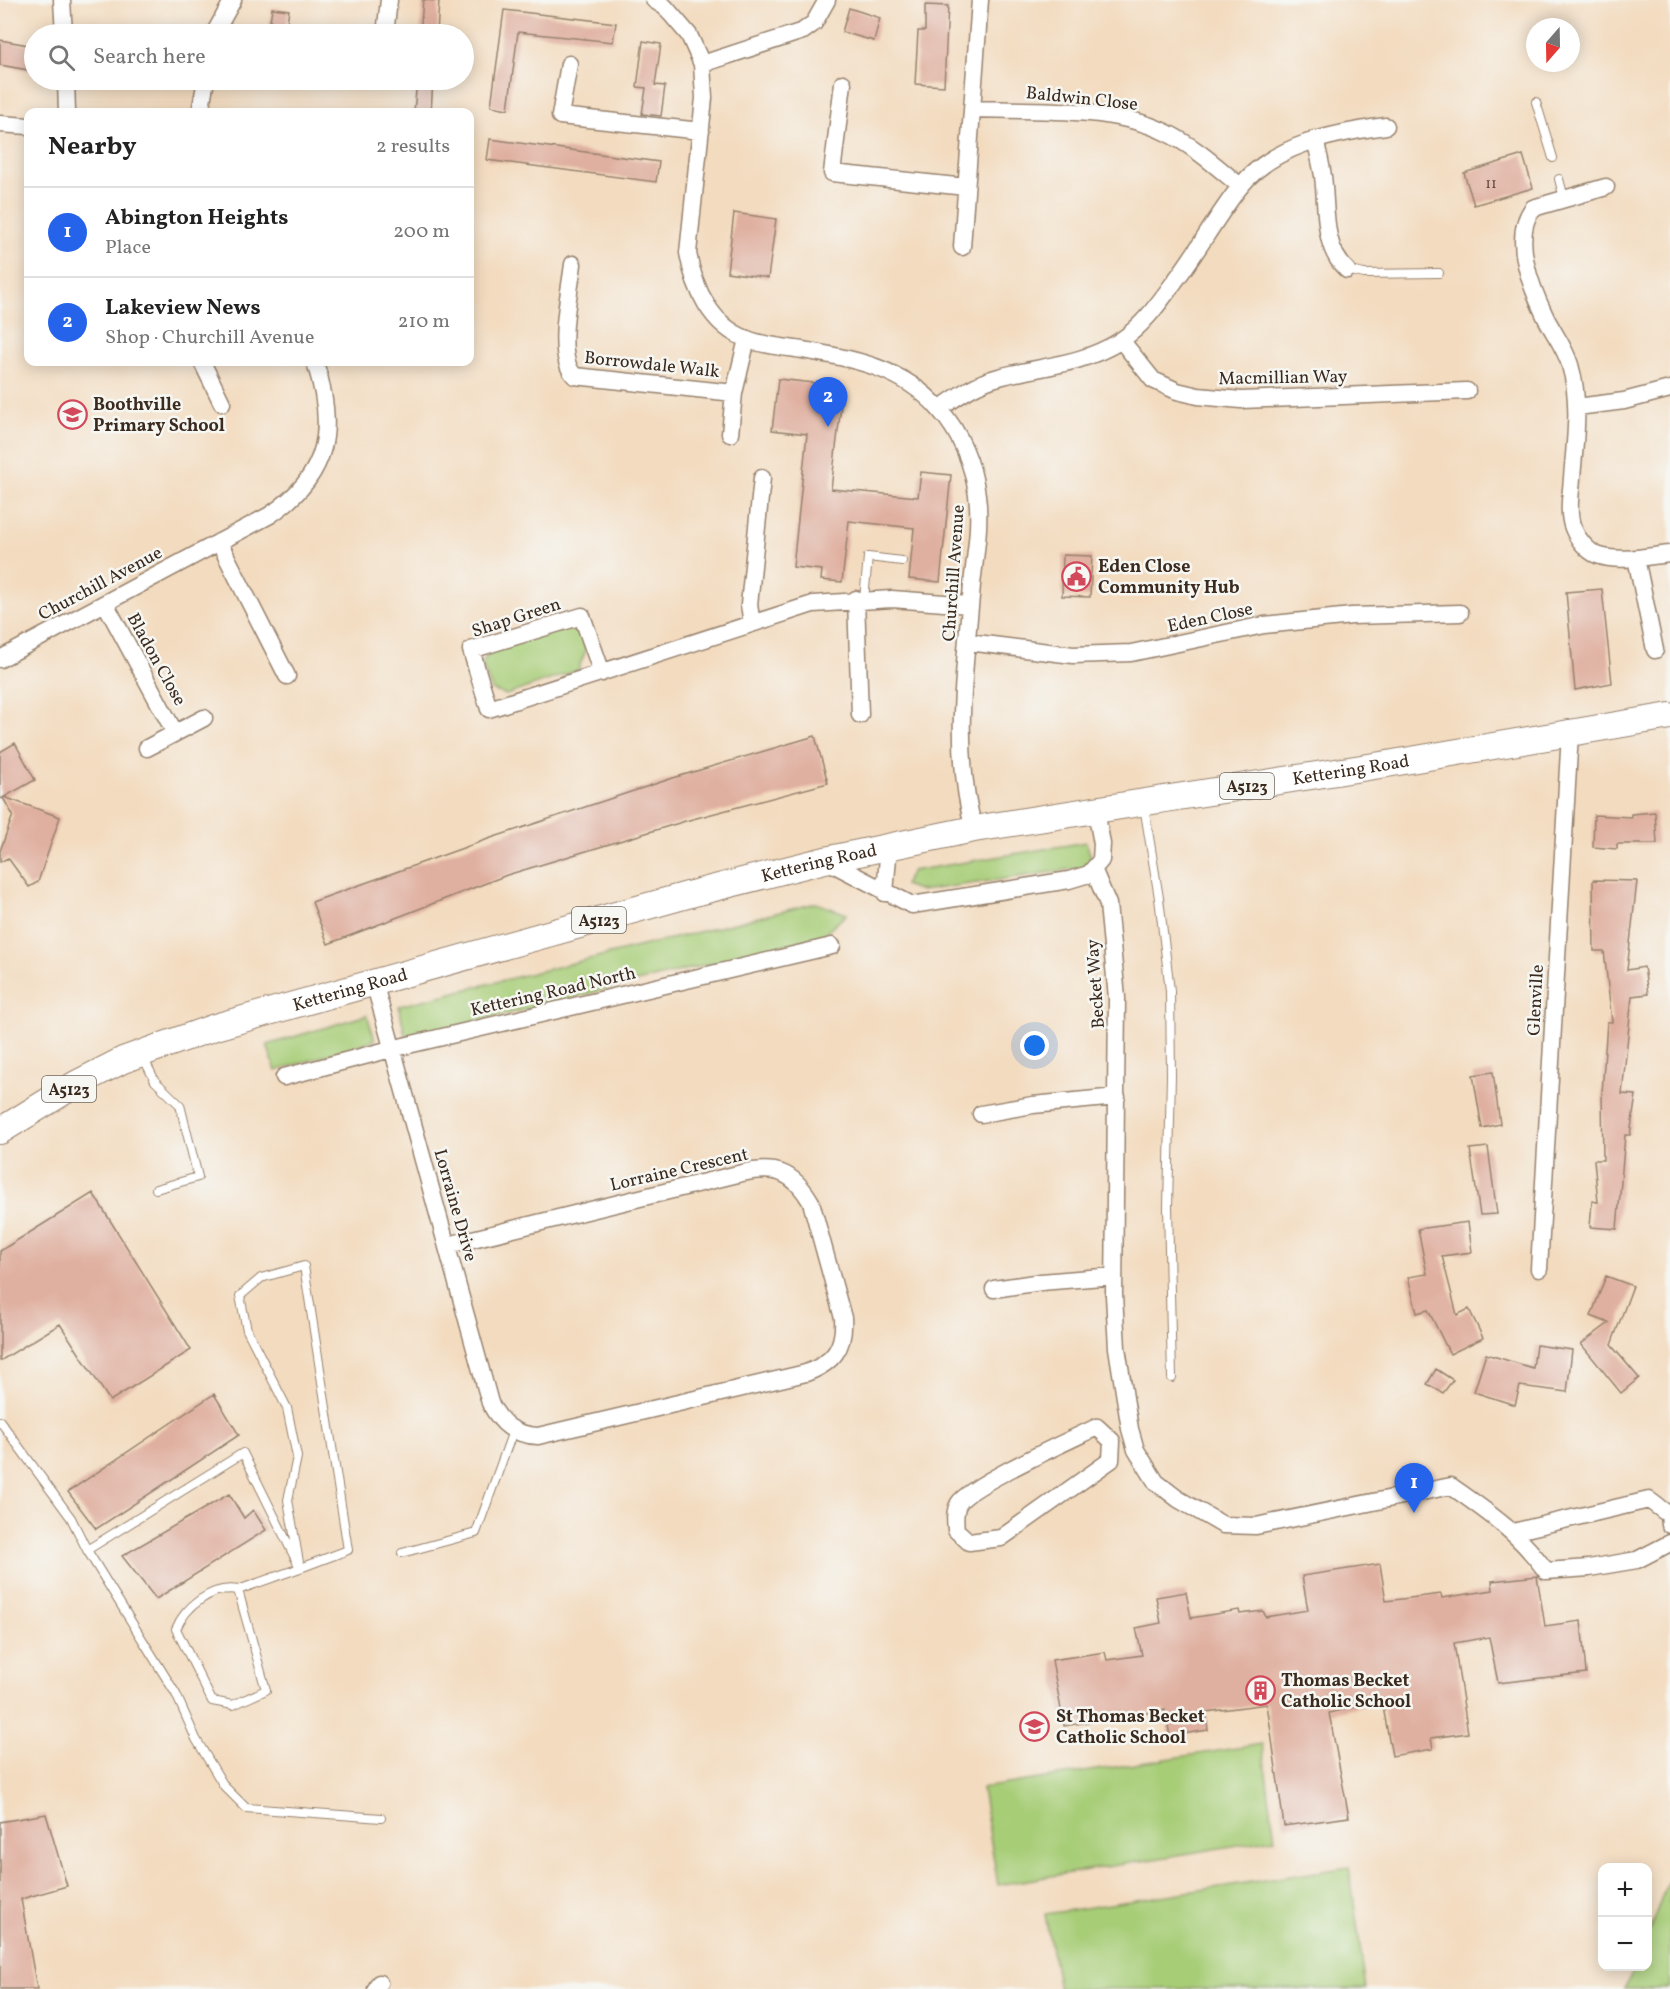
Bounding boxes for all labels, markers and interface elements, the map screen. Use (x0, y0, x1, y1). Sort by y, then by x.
north arrow (1526, 18, 1580, 72)
search box (24, 24, 474, 90)
icon: search (45, 41, 78, 74)
text: Search here (93, 42, 206, 73)
street label: Baldwin Close (1025, 81, 1139, 118)
text: Nearby (48, 129, 137, 165)
text: 2 results (376, 133, 450, 161)
house number: 11 (1485, 174, 1497, 195)
text: Abington Heights (105, 203, 288, 234)
text: 1 (63, 218, 72, 246)
text: 200 m (393, 218, 450, 246)
text: Place (105, 234, 151, 262)
text: Lakeview News (105, 293, 261, 324)
text: 2 (62, 308, 73, 336)
text: 210 m (398, 308, 450, 336)
text: Shop · Churchill Avenue (105, 324, 314, 352)
street label: Borrowdale Walk (583, 346, 721, 385)
street label: Macmillian Way (1218, 365, 1348, 392)
pin: 2 (808, 378, 848, 427)
place label: Boothville Primary School (93, 393, 225, 439)
school or university icon: Boothville Primary School (56, 398, 88, 430)
street label: Churchill Avenue (937, 504, 972, 642)
street label: Churchill Avenue (34, 541, 167, 628)
place label: Eden Close Community Hub (1098, 555, 1240, 601)
public building icon: Eden Close Community Hub (1061, 560, 1093, 592)
street label: Shap Green (469, 592, 564, 645)
street label: Eden Close (1165, 597, 1255, 640)
street label: Bladon Close (120, 609, 191, 711)
street label: Kettering Road (1291, 749, 1411, 793)
road number: A5123 (1220, 773, 1274, 799)
street label: Kettering Road (759, 839, 879, 890)
road number: A5123 (572, 907, 626, 933)
street label: Becket Way (1081, 938, 1112, 1030)
street label: Kettering Road North (468, 961, 639, 1024)
street label: Kettering Road (290, 963, 411, 1019)
street label: Glenville (1522, 964, 1551, 1036)
your location (1020, 1031, 1049, 1060)
road number: A5123 (42, 1076, 96, 1102)
street label: Lorraine Crescent (608, 1142, 751, 1199)
street label: Lorraine Drive (427, 1146, 483, 1265)
pin: 1 (1394, 1464, 1434, 1513)
place label: Thomas Becket Catholic School (1281, 1669, 1411, 1715)
building icon: Thomas Becket Catholic School (1244, 1674, 1276, 1706)
place label: St Thomas Becket Catholic School (1056, 1705, 1205, 1751)
school or university icon: St Thomas Becket Catholic School (1019, 1710, 1051, 1742)
map controls (1598, 1863, 1652, 1971)
button: + (1598, 1863, 1652, 1917)
button: − (1598, 1917, 1652, 1971)

